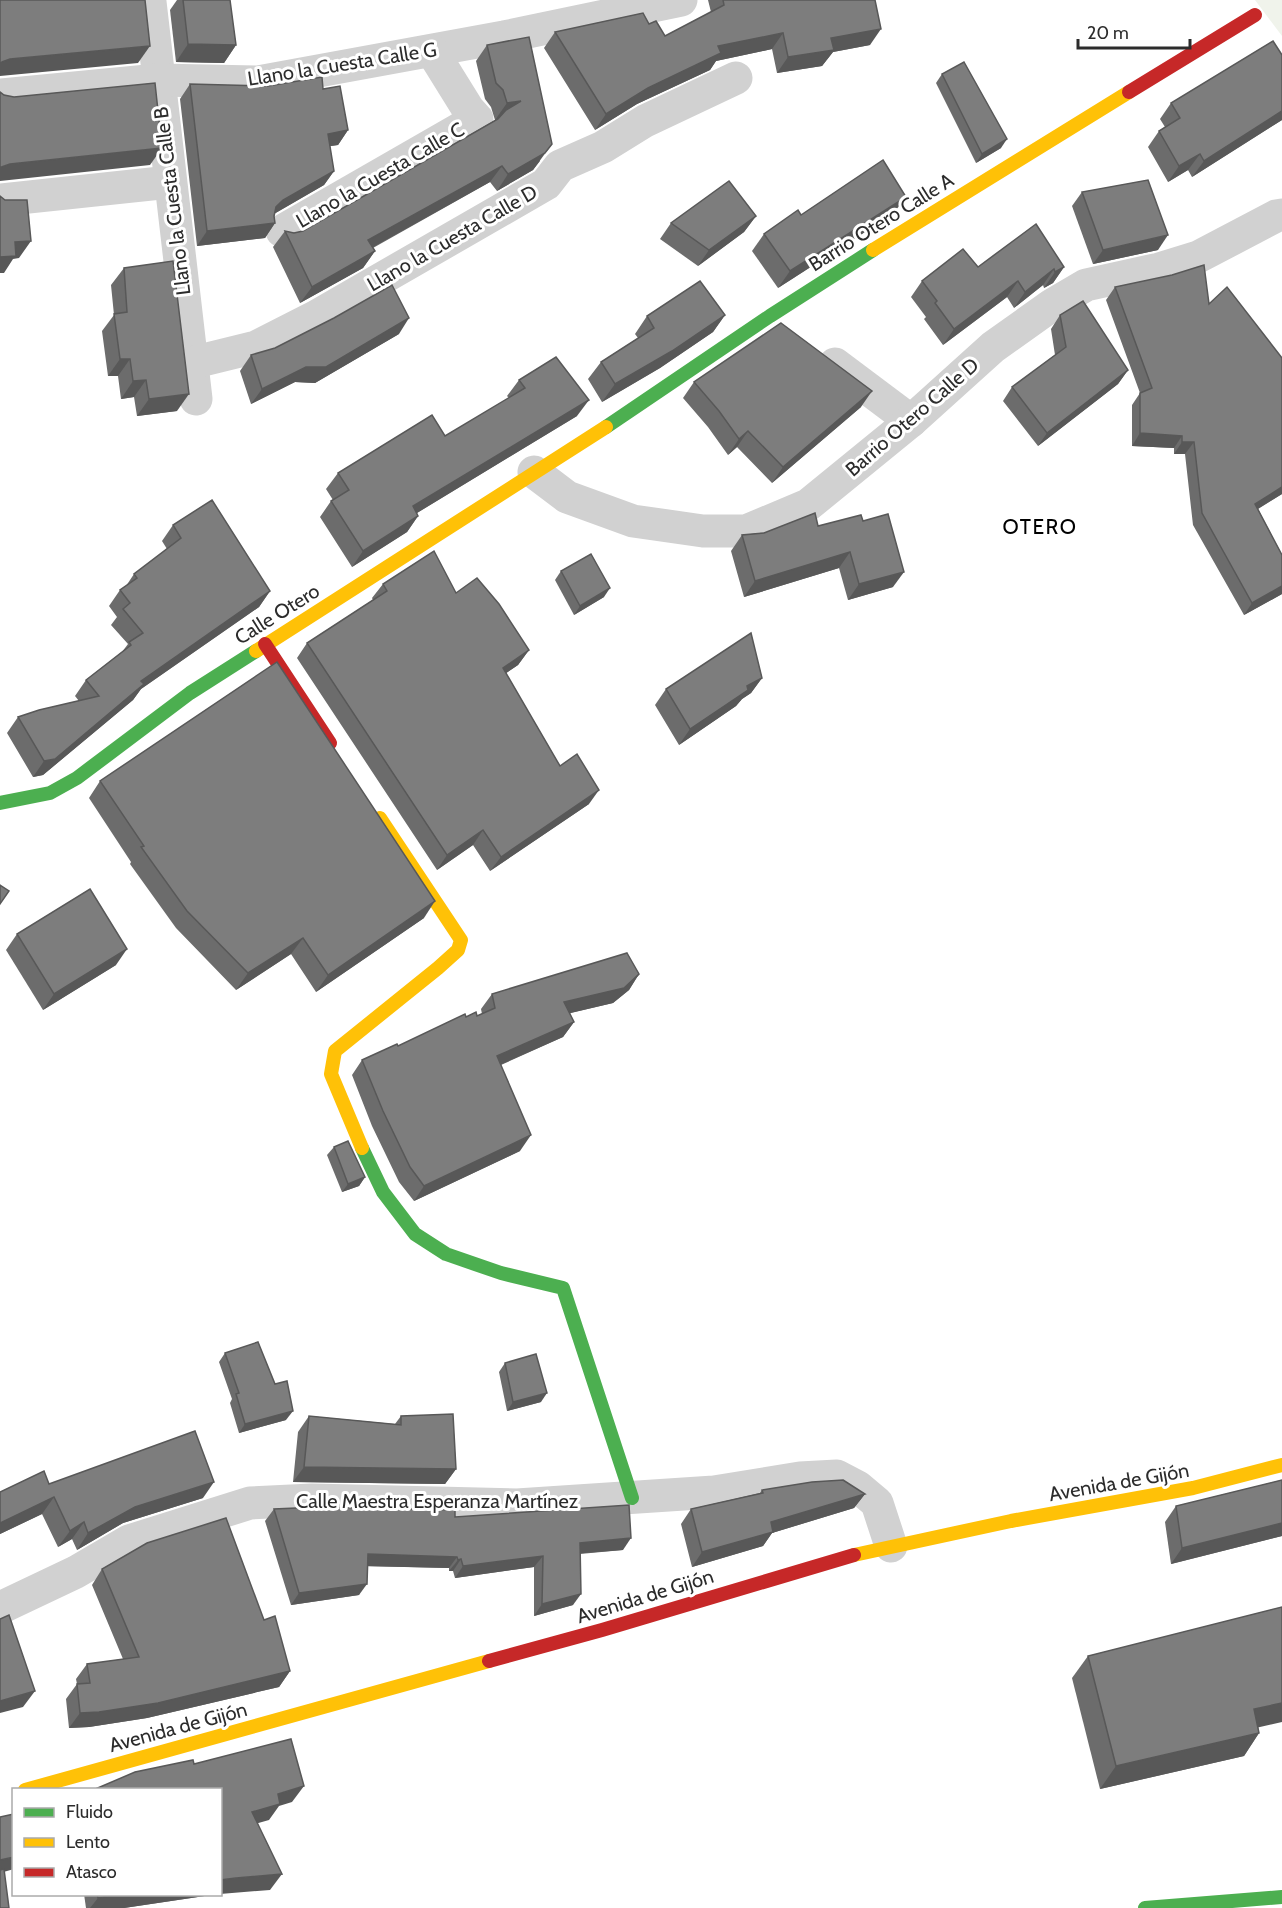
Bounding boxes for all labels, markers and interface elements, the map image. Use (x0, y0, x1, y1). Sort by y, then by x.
scale bar (1078, 12, 1190, 50)
text: 20 m (1087, 22, 1129, 44)
street label: Llano la Cuesta Calle G (246, 37, 438, 91)
street label: Llano la Cuesta Calle B (149, 105, 195, 297)
street label: Llano la Cuesta Calle C (292, 117, 468, 233)
street label: Barrio Otero Calle A (804, 167, 958, 276)
street label: Llano la Cuesta Calle D (363, 180, 541, 296)
street label: Barrio Otero Calle D (841, 353, 983, 481)
district label: OTERO (1003, 514, 1077, 539)
street label: Calle Otero (230, 579, 324, 649)
street label: Avenida de Gijón (1047, 1458, 1191, 1506)
street label: Calle Maestra Esperanza Martínez (296, 1489, 578, 1513)
street label: Avenida de Gijón (574, 1564, 716, 1628)
street label: Avenida de Gijón (106, 1697, 250, 1757)
legend (12, 1788, 222, 1896)
text: Fluido (66, 1801, 113, 1823)
text: Lento (66, 1831, 110, 1853)
text: Atasco (66, 1861, 117, 1883)

